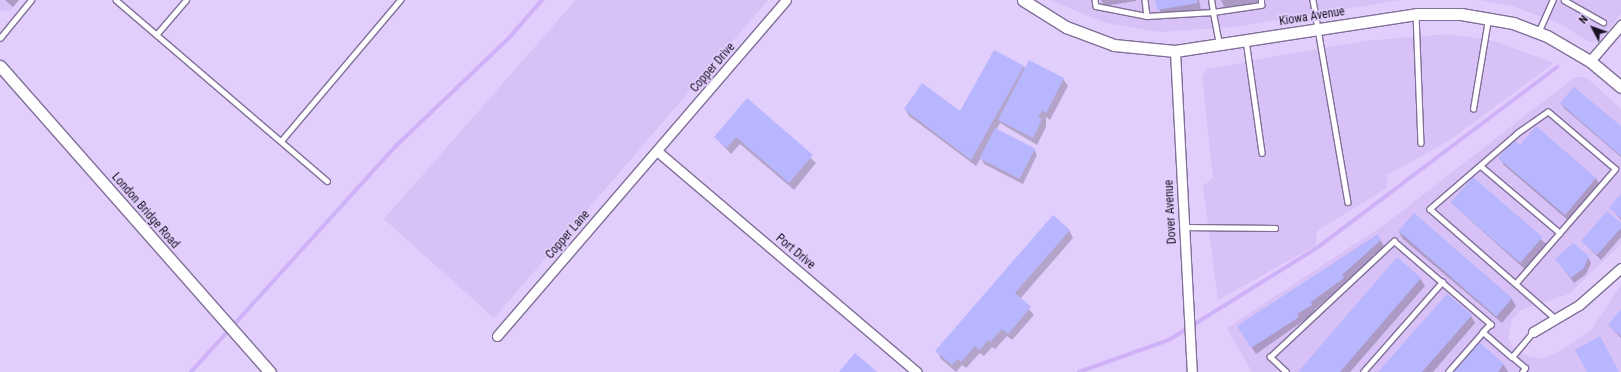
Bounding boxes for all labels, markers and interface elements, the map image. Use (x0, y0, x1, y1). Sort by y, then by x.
street label: Kiowa Avenue (1278, 5, 1346, 29)
north arrow (1573, 8, 1613, 48)
text: N (1576, 13, 1591, 27)
street label: Copper Drive (688, 40, 738, 96)
street label: London Bridge Road (108, 170, 182, 252)
street label: Dover Avenue (1162, 179, 1180, 245)
street label: Copper Lane (543, 208, 593, 262)
street label: Port Drive (772, 231, 818, 273)

